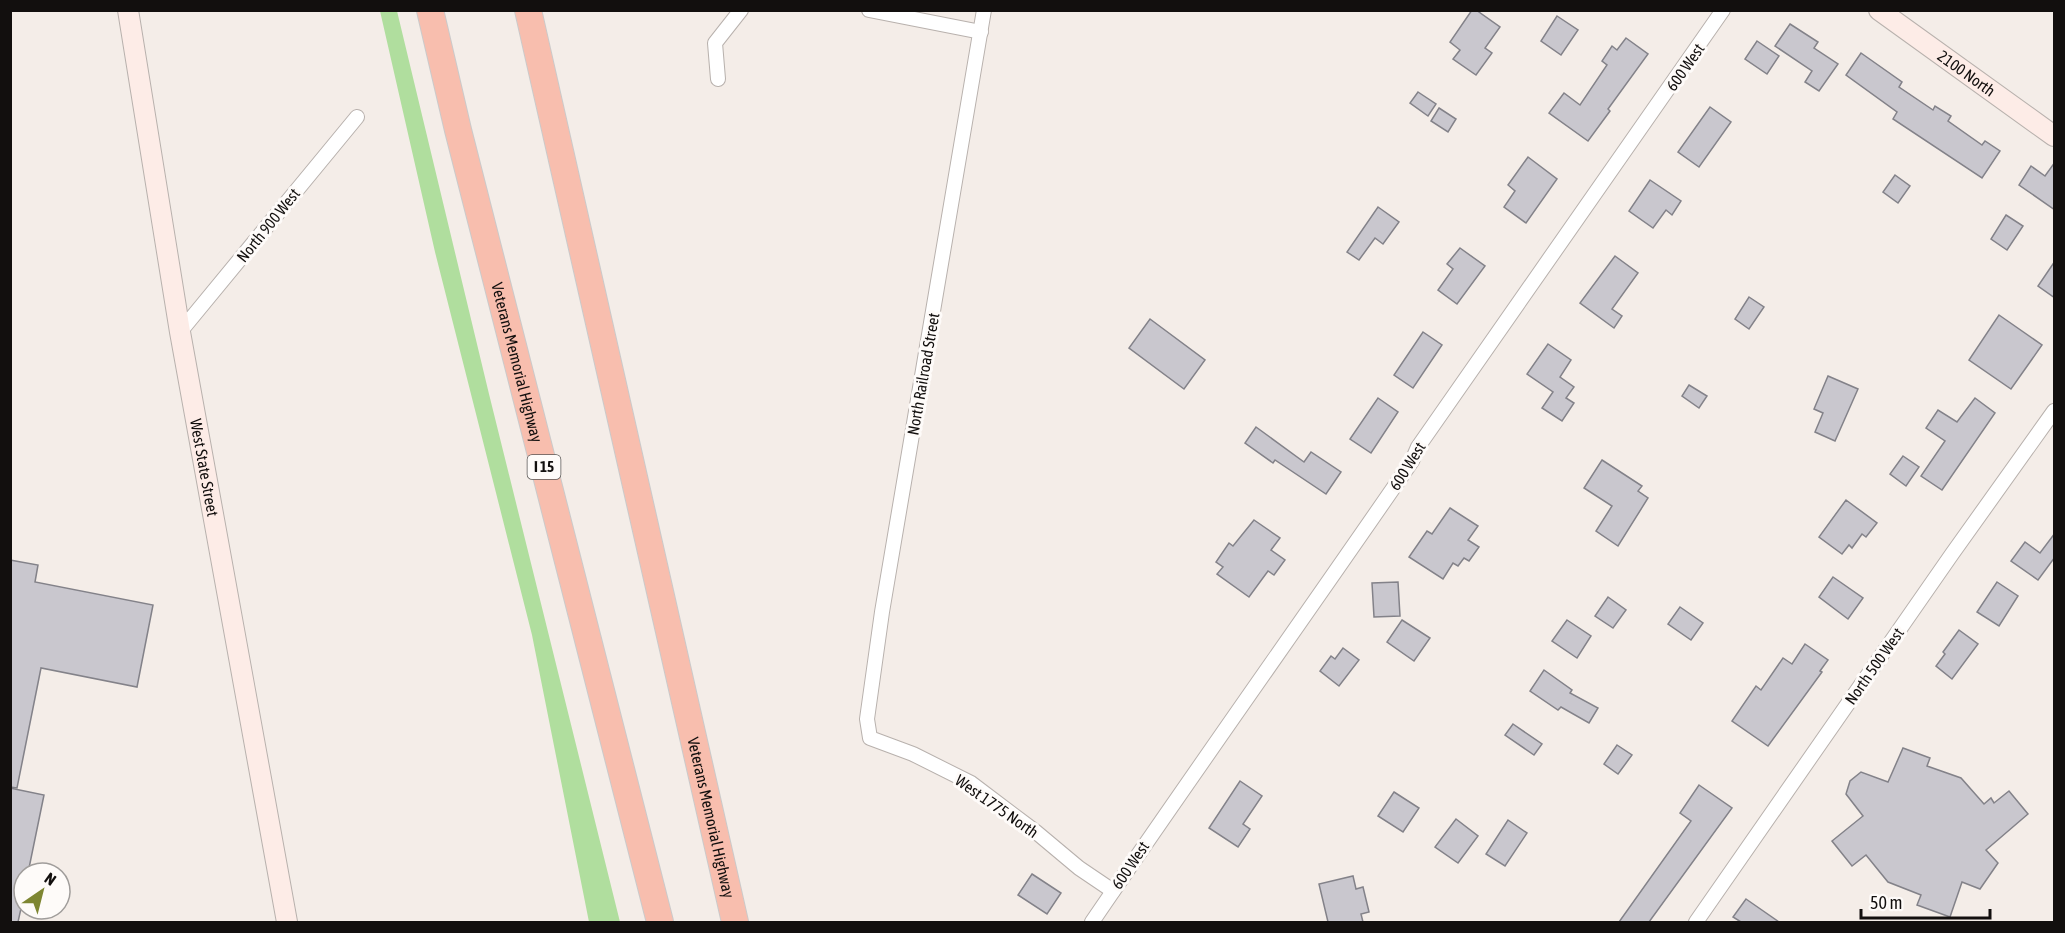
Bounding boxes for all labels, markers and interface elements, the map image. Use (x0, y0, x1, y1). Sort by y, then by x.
street label: 600 West (1662, 40, 1708, 94)
street label: 2100 North (1935, 46, 1999, 100)
street label: North 900 West (233, 184, 303, 265)
street label: Veterans Memorial Highway (488, 280, 546, 445)
street label: North Railroad Street (903, 311, 943, 437)
street label: West State Street (187, 417, 222, 518)
street label: 600 West (1385, 438, 1429, 493)
road number: I 15 (528, 455, 560, 479)
street label: North 500 West (1841, 624, 1907, 708)
street label: Veterans Memorial Highway (684, 735, 738, 900)
street label: West 1775 North (952, 771, 1042, 841)
street label: 600 West (1108, 838, 1153, 892)
north arrow (12, 861, 72, 921)
text: N (42, 869, 60, 889)
scale bar (1861, 882, 1990, 920)
text: 50 m (1870, 892, 1902, 913)

